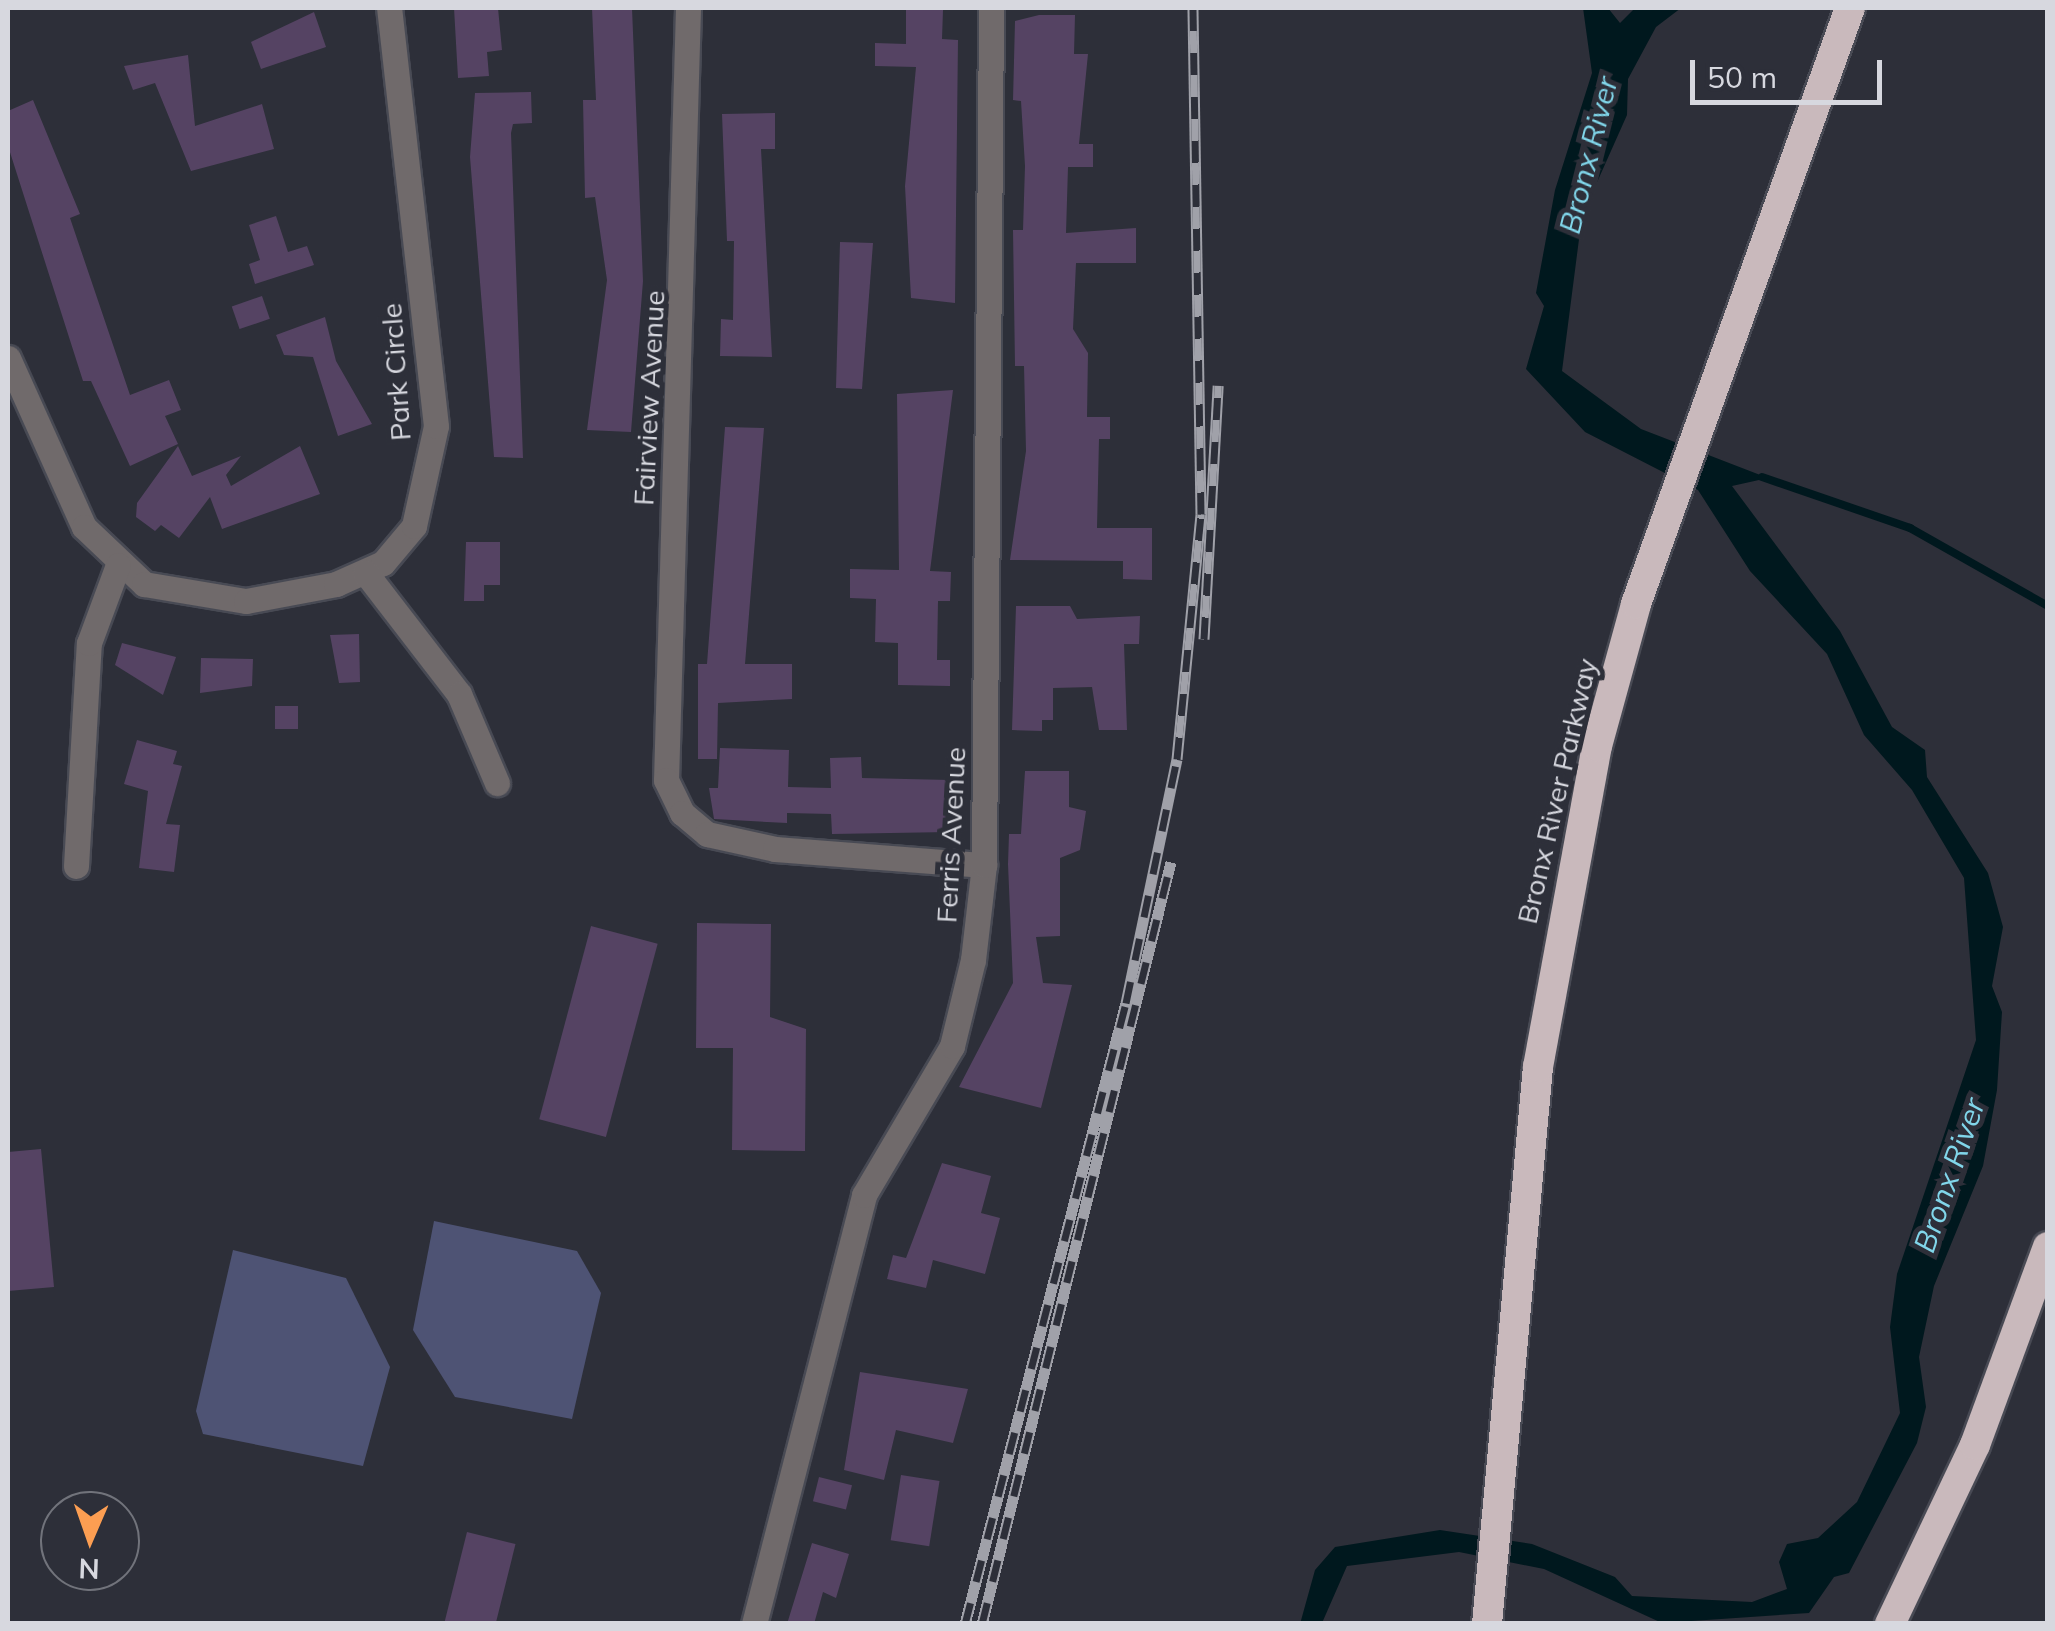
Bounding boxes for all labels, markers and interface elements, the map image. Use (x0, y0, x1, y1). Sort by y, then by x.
scale bar (1695, 40, 1888, 102)
text: 50 m (1707, 58, 1777, 96)
water label: Bronx River (1551, 73, 1625, 237)
street label: Fairview Avenue (627, 290, 671, 506)
street label: Park Circle (374, 302, 418, 442)
street label: Bronx River Parkway (1510, 655, 1604, 927)
street label: Ferris Avenue (930, 746, 972, 924)
water label: Bronx River (1906, 1093, 1992, 1257)
north arrow (40, 1491, 140, 1591)
text: N (78, 1552, 100, 1587)

